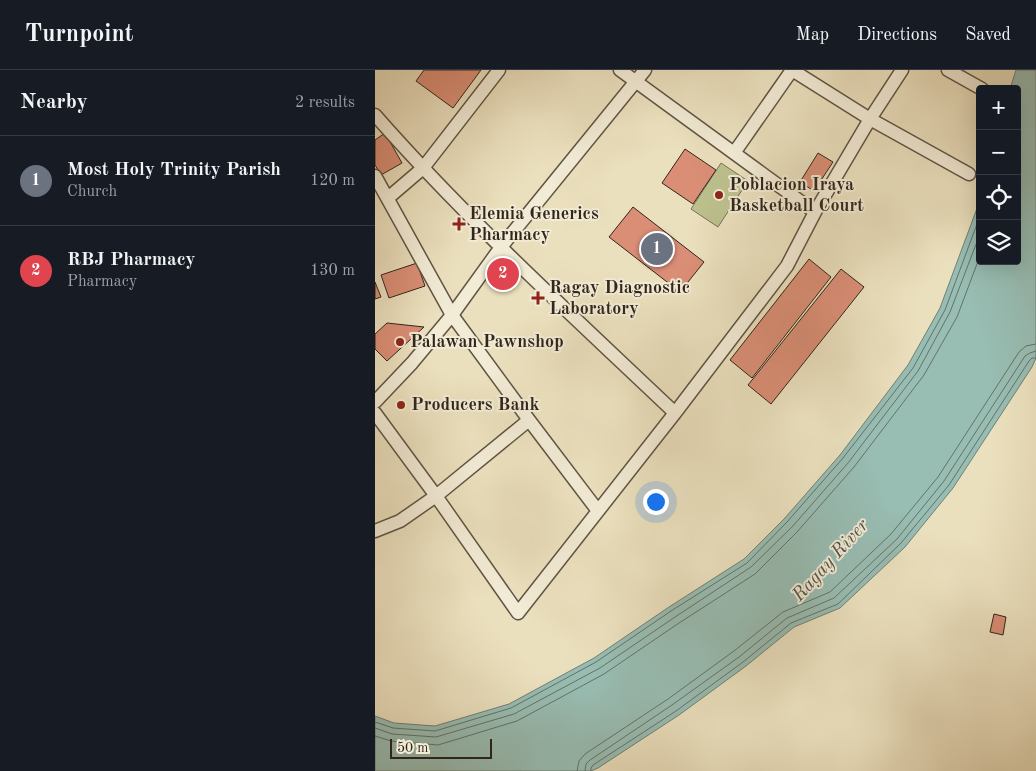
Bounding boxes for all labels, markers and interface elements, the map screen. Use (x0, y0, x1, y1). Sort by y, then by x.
text: Turnpoint (25, 23, 133, 47)
text: Map (796, 26, 829, 44)
text: Directions (857, 26, 937, 44)
text: Saved (965, 26, 1011, 44)
map controls (976, 85, 1021, 265)
button: + (976, 85, 1021, 130)
text: Nearby (20, 92, 88, 113)
text: 2 results (295, 95, 355, 111)
button: − (976, 130, 1021, 175)
text: Most Holy Trinity Parish (67, 161, 281, 180)
text: 1 (31, 173, 41, 189)
text: 120 m (310, 173, 355, 189)
button: locate (976, 175, 1021, 220)
place label: Poblacion Iraya Basketball Court (729, 176, 864, 215)
text: Church (67, 184, 117, 200)
marker: Poblacion Iraya Basketball Court (713, 189, 725, 201)
place label: Elemia Generics Pharmacy (469, 205, 599, 244)
marker: Elemia Generics Pharmacy (453, 218, 465, 230)
button: layers (976, 220, 1021, 265)
pin: 1 (641, 230, 673, 268)
text: RBJ Pharmacy (67, 251, 196, 270)
pin: 2 (487, 255, 519, 293)
text: 2 (31, 263, 41, 279)
text: 130 m (310, 263, 355, 279)
text: Pharmacy (67, 274, 137, 290)
place label: Ragay Diagnostic Laboratory (549, 279, 690, 318)
marker: Ragay Diagnostic Laboratory (531, 291, 545, 305)
place label: Palawan Pawnshop (410, 333, 564, 351)
marker: Palawan Pawnshop (394, 336, 406, 348)
place label: Producers Bank (411, 396, 540, 414)
marker: Producers Bank (395, 399, 407, 411)
your location (643, 489, 669, 515)
water label: Ragay River (789, 516, 873, 606)
scale bar (390, 736, 493, 759)
text: 50 m (397, 741, 428, 755)

